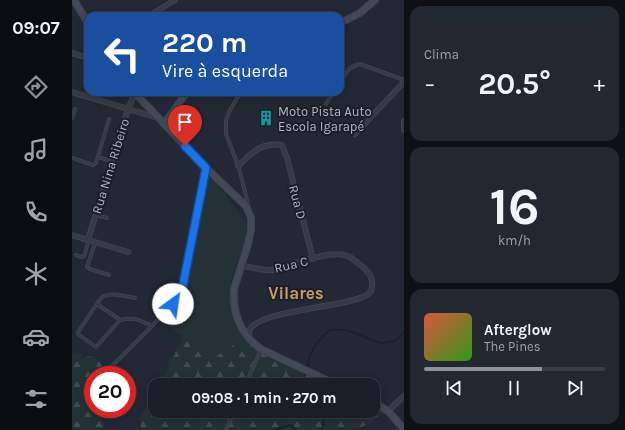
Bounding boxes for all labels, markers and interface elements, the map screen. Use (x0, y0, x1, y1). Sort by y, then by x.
text: 09:07 (12, 17, 60, 39)
text: 220 m (162, 26, 247, 59)
icon: left (96, 28, 148, 80)
text: Clima (424, 47, 459, 62)
text: Vire à esquerda (162, 60, 288, 82)
text: 20.5° (478, 66, 551, 102)
text: − (424, 71, 436, 97)
text: + (593, 71, 605, 97)
icon: directions (22, 73, 50, 101)
place label: Moto Pista Auto Escola Igarapé (278, 104, 372, 134)
pin (168, 105, 202, 146)
building icon: Moto Pista Auto Escola Igarapé (257, 109, 275, 127)
icon: arrive (174, 111, 196, 133)
street label: Rua Nina Ribeiro (89, 117, 132, 216)
icon: music (22, 136, 50, 164)
text: 16 (489, 176, 540, 237)
street label: Rua D (286, 183, 309, 221)
icon: phone (22, 198, 50, 226)
text: km/h (498, 233, 531, 248)
street label: Rua C (273, 253, 309, 276)
icon: climate (22, 260, 50, 288)
position arrow (152, 283, 194, 325)
district label: Vilares (268, 283, 324, 303)
text: Afterglow (484, 321, 552, 339)
icon: car (22, 323, 50, 351)
text: The Pines (484, 339, 541, 354)
speed limit sign: 20 (84, 366, 136, 418)
icon: previous (443, 377, 465, 399)
icon: pause (503, 377, 525, 399)
icon: next (564, 377, 586, 399)
icon: filters (22, 385, 50, 413)
text: 09:08 · 1 min · 270 m (191, 389, 337, 407)

